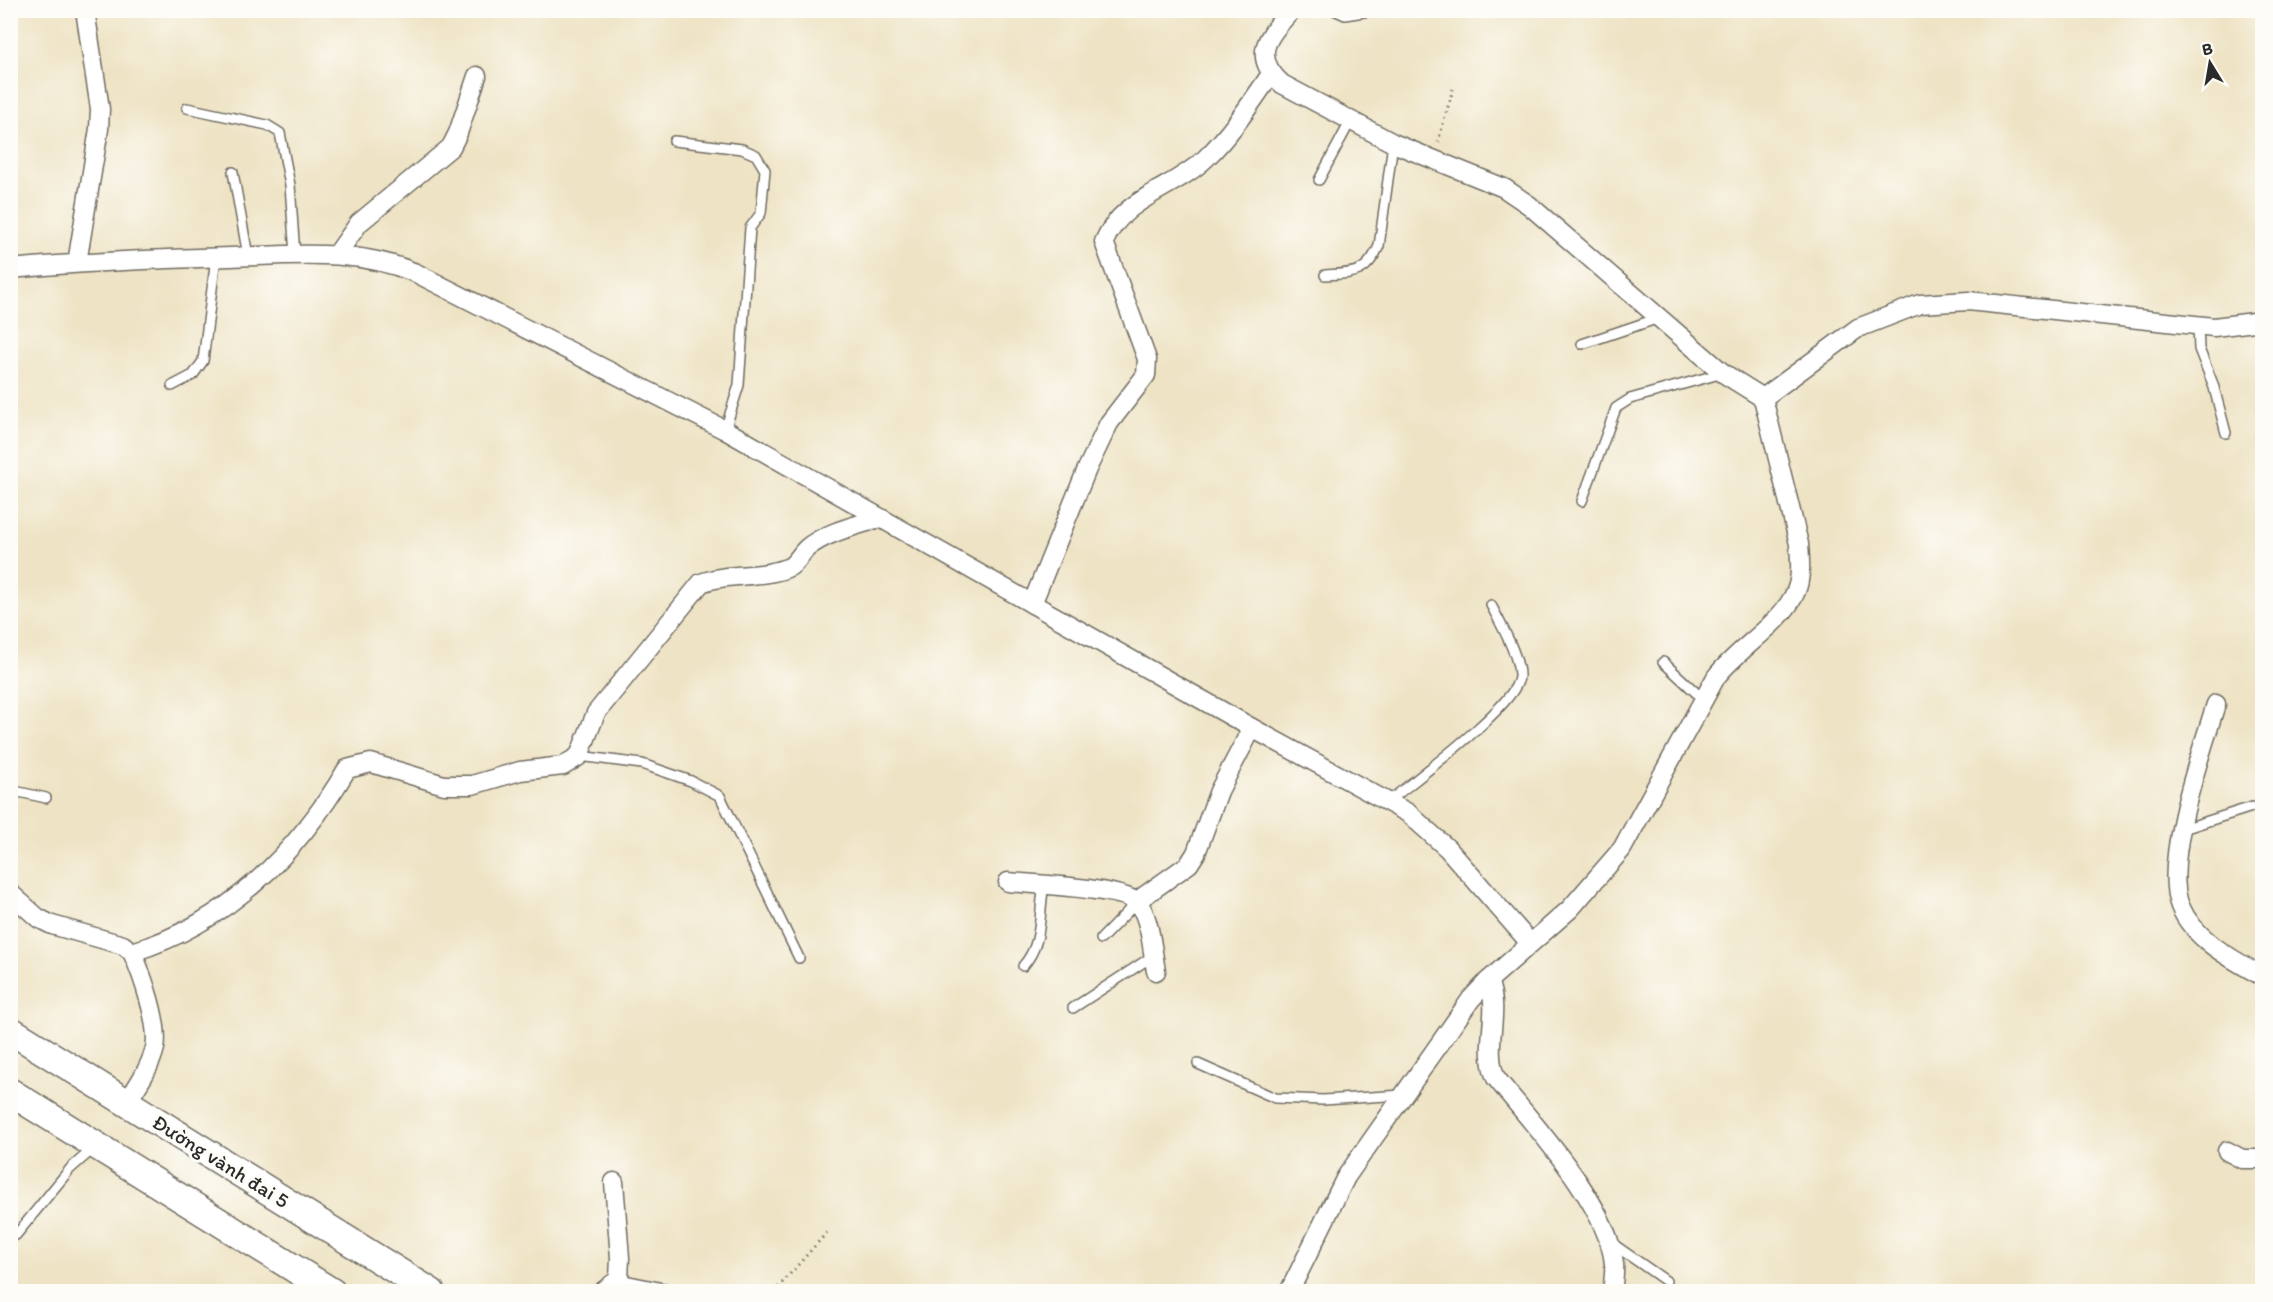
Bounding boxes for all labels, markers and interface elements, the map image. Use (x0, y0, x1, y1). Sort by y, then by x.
north arrow (2180, 33, 2240, 93)
text: B (2200, 38, 2215, 59)
street label: Đường vành đai 5 (148, 1109, 294, 1213)

